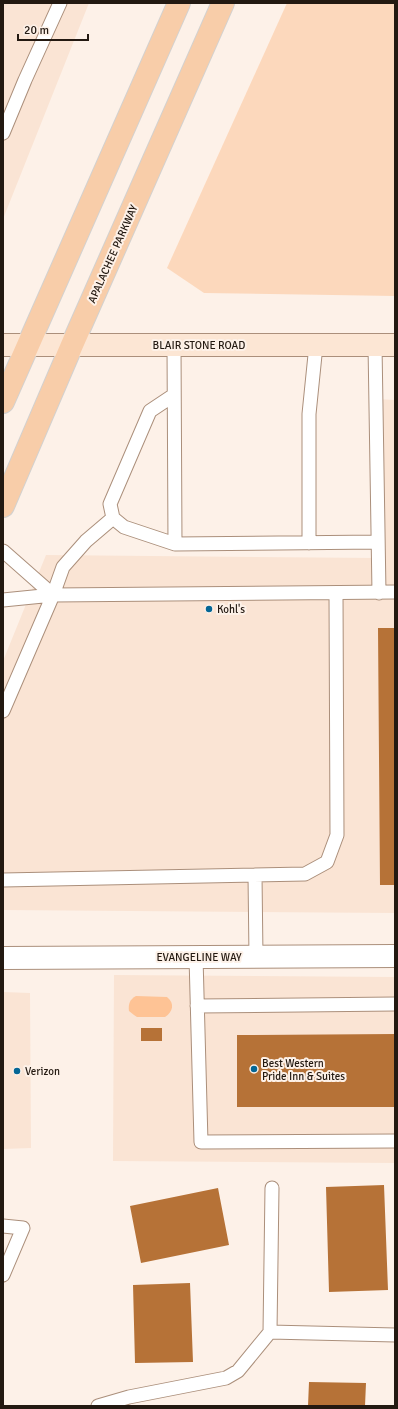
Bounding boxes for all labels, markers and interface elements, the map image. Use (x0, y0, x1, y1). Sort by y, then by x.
scale bar (18, 16, 88, 42)
text: 20 m (24, 23, 49, 38)
street label: APALACHEE PARKWAY (85, 202, 141, 305)
street label: BLAIR STONE ROAD (153, 339, 245, 352)
place label: Kohl's (217, 603, 245, 616)
marker: Kohl's (204, 604, 214, 614)
street label: EVANGELINE WAY (156, 951, 242, 964)
place label: Best Western Pride Inn & Suites (262, 1057, 345, 1083)
marker: Best Western Pride Inn & Suites (249, 1064, 259, 1074)
place label: Verizon (25, 1065, 60, 1078)
marker: Verizon (12, 1066, 22, 1076)

